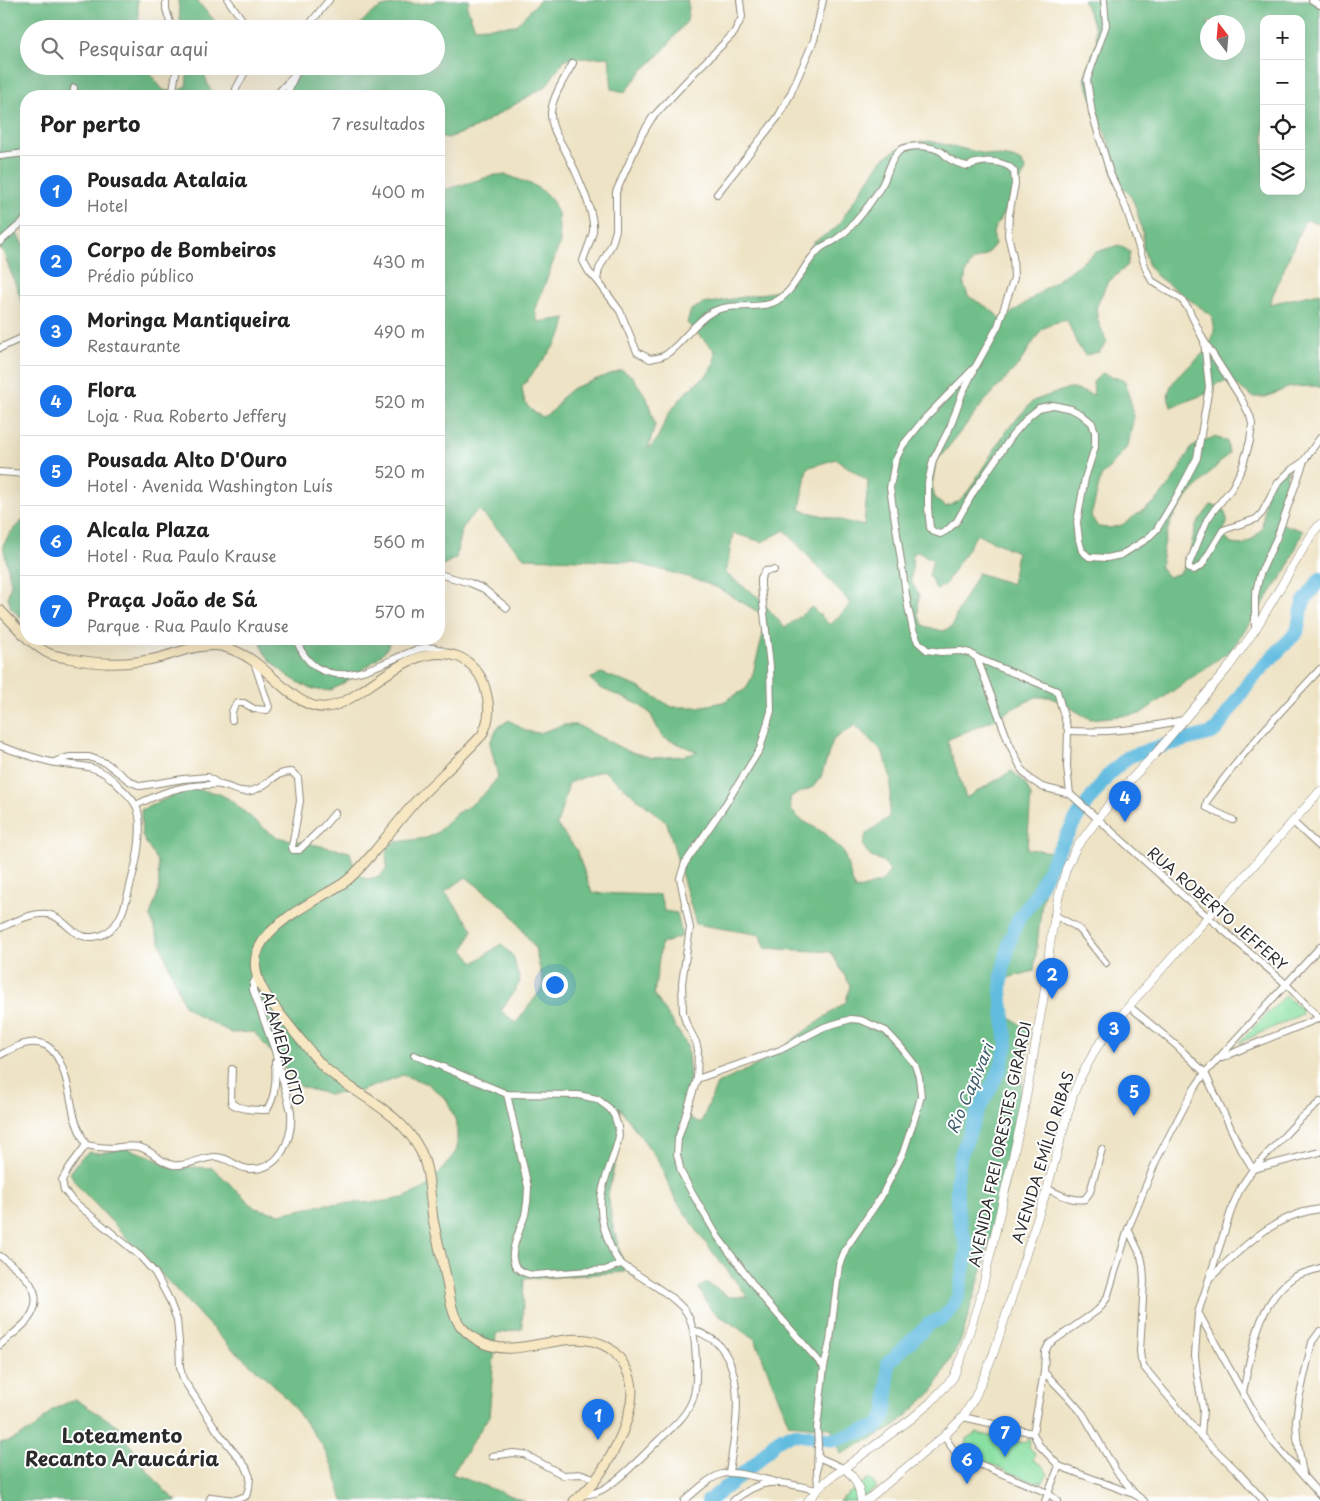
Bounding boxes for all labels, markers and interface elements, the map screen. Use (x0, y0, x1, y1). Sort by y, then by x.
north arrow (1200, 15, 1245, 60)
map controls (1260, 15, 1305, 195)
button: + (1260, 15, 1305, 60)
search box (20, 20, 445, 75)
icon: search (38, 34, 66, 62)
text: Pesquisar aqui (78, 34, 208, 62)
button: − (1260, 60, 1305, 105)
button: locate (1260, 105, 1305, 150)
text: Por perto (40, 107, 140, 139)
text: 7 resultados (332, 111, 425, 135)
button: layers (1260, 150, 1305, 195)
text: Pousada Atalaia (87, 165, 248, 193)
text: 1 (52, 179, 60, 203)
text: 400 m (372, 179, 425, 203)
text: Hotel (87, 193, 128, 217)
text: Corpo de Bombeiros (87, 235, 276, 263)
text: 2 (50, 249, 62, 273)
text: 430 m (373, 249, 425, 273)
text: Prédio público (87, 263, 194, 287)
text: Moringa Mantiqueira (87, 305, 290, 333)
text: 3 (51, 319, 61, 343)
text: 490 m (374, 319, 425, 343)
text: Restaurante (87, 333, 181, 357)
text: Flora (87, 375, 136, 403)
text: 4 (51, 389, 61, 413)
text: 520 m (374, 389, 425, 413)
text: Loja · Rua Roberto Jeffery (87, 403, 287, 427)
text: Pousada Alto D'Ouro (87, 445, 287, 473)
text: 5 (51, 459, 61, 483)
text: 520 m (374, 459, 425, 483)
text: Hotel · Avenida Washington Luís (87, 473, 333, 497)
text: Alcala Plaza (87, 515, 209, 543)
text: 6 (50, 529, 62, 553)
text: 560 m (373, 529, 425, 553)
text: Hotel · Rua Paulo Krause (87, 543, 276, 567)
text: Praça João de Sá (87, 585, 257, 613)
text: 7 (51, 599, 61, 623)
text: 570 m (374, 599, 425, 623)
text: Parque · Rua Paulo Krause (87, 613, 289, 637)
pin: 4 (1109, 781, 1141, 822)
street label: RUA ROBERTO JEFFERY (1143, 841, 1293, 975)
pin: 2 (1036, 958, 1068, 999)
your location (542, 972, 568, 998)
street label: ALAMEDA OITO (257, 988, 311, 1108)
pin: 3 (1098, 1012, 1130, 1053)
street label: AVENIDA FREI ORESTES GIRARDI (962, 1019, 1036, 1269)
water label: Rio Capivari (939, 1037, 1000, 1137)
street label: AVENIDA EMÍLIO RIBAS (1005, 1068, 1079, 1246)
pin: 5 (1118, 1075, 1150, 1116)
pin: 1 (582, 1399, 614, 1440)
pin: 7 (989, 1416, 1021, 1457)
district label: Loteamento Recanto Araucária (25, 1420, 219, 1473)
pin: 6 (951, 1443, 983, 1484)

